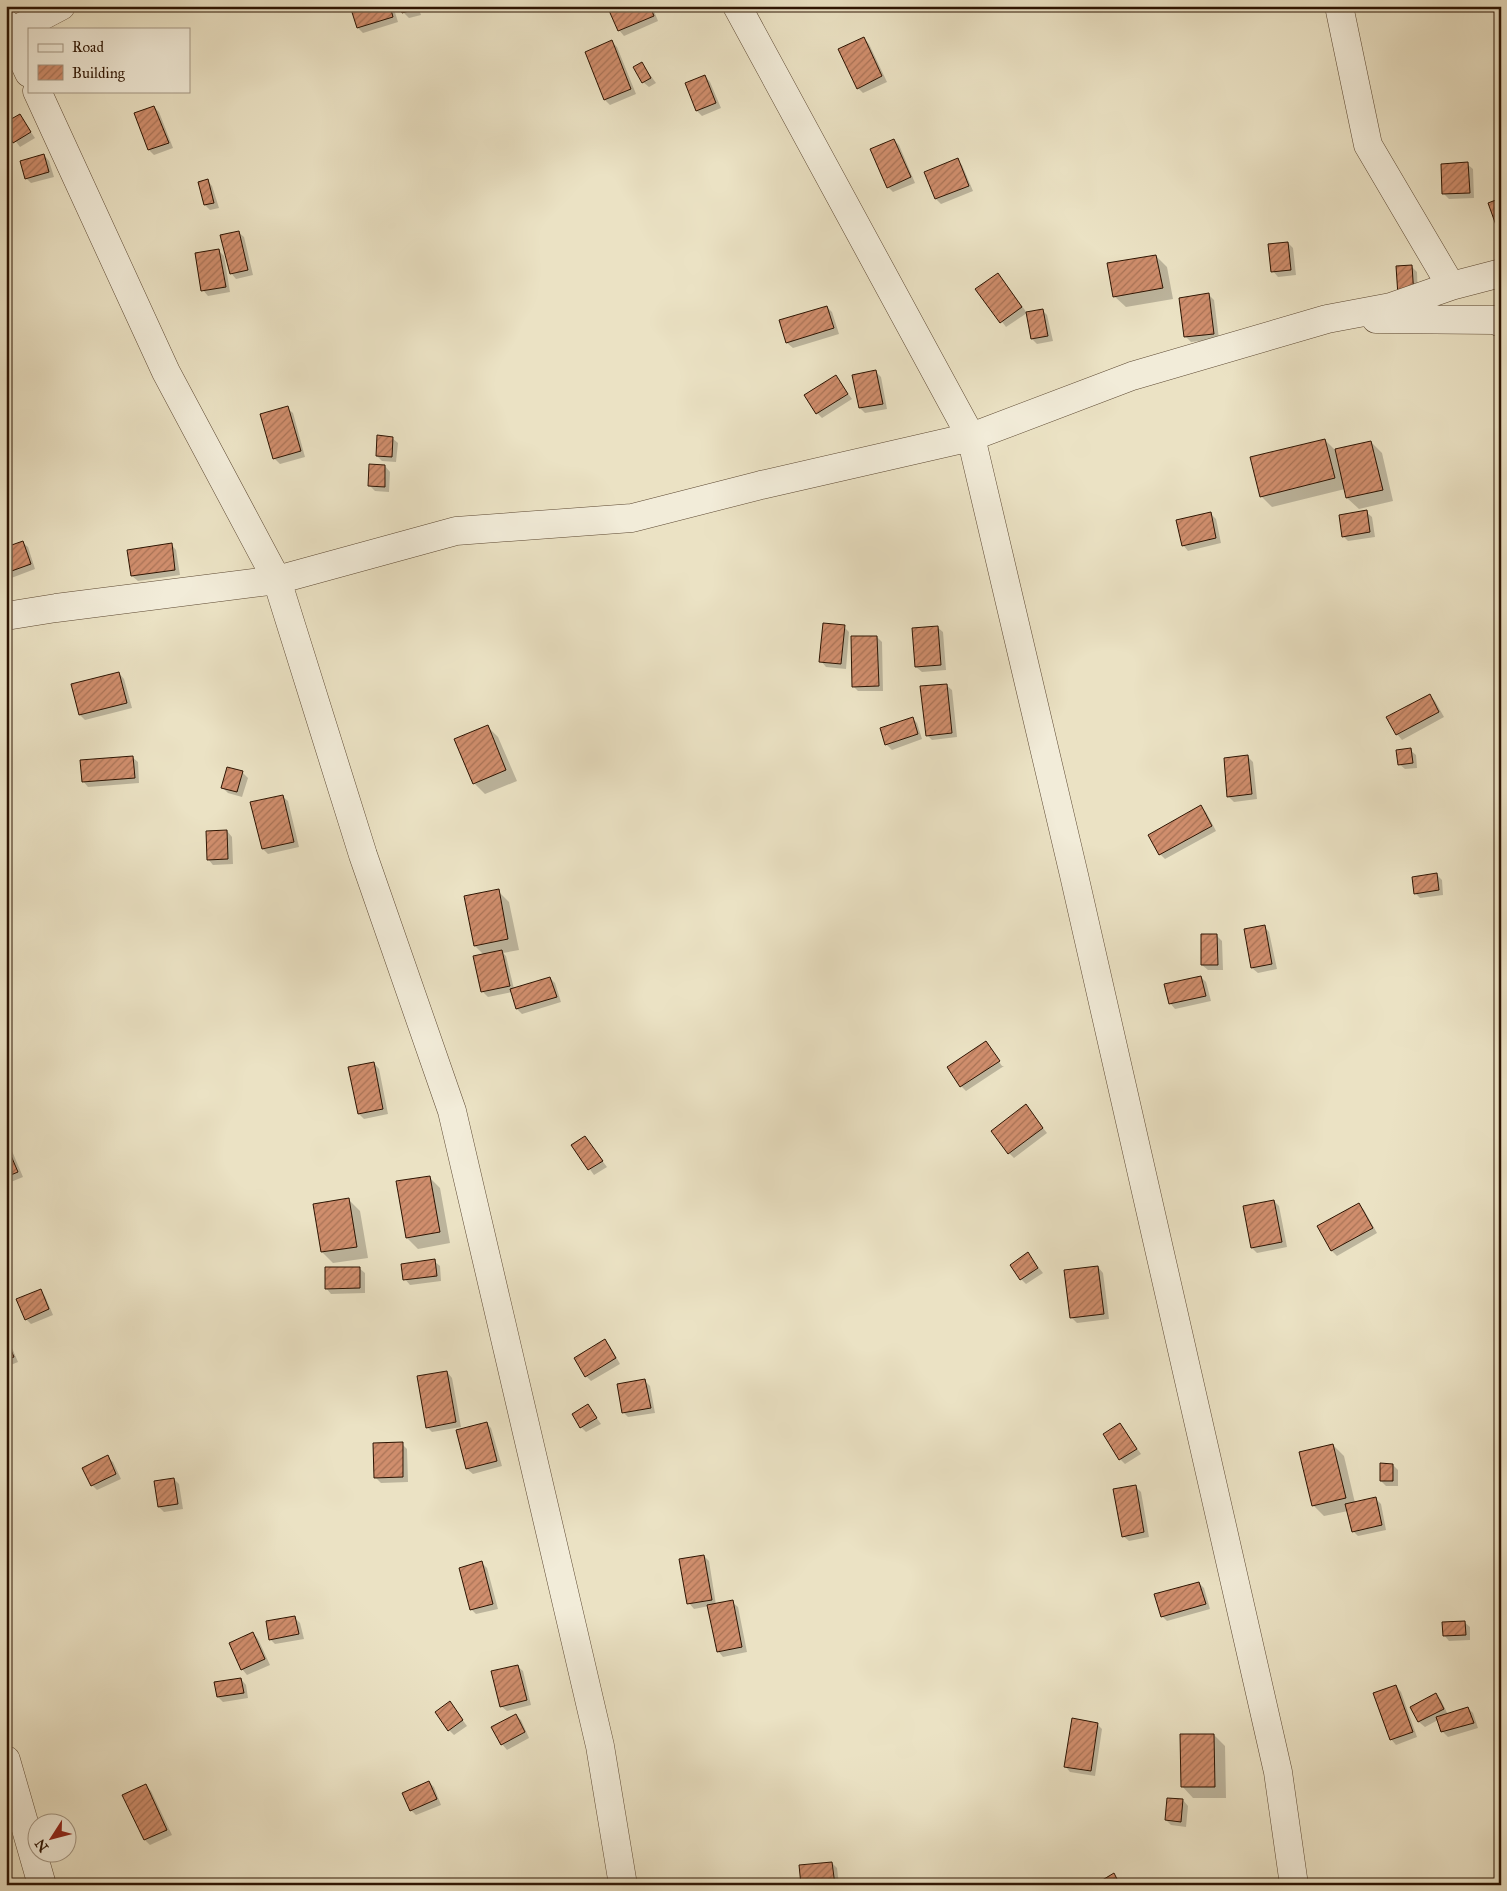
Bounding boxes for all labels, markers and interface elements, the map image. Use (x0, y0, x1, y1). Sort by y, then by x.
legend (28, 28, 190, 92)
text: Road (72, 38, 104, 56)
text: Building (72, 64, 126, 82)
north arrow (28, 1814, 78, 1864)
text: N (31, 1835, 52, 1855)

